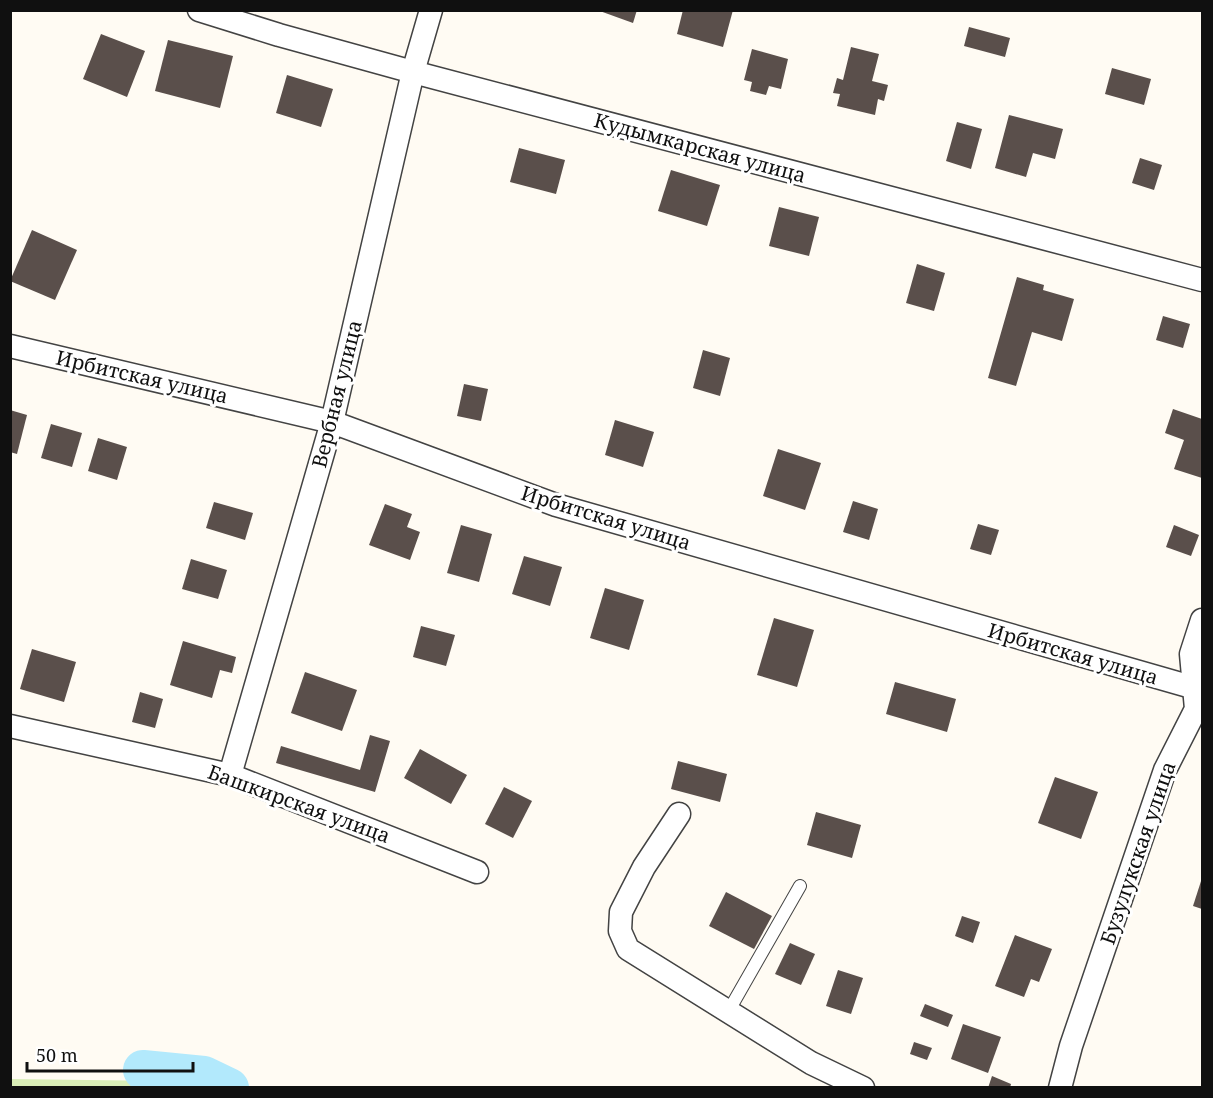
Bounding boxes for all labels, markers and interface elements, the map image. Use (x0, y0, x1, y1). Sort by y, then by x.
street label: Кудымкарская улица (591, 106, 809, 189)
street label: Вербная улица (305, 317, 368, 471)
street label: Ирбитская улица (53, 344, 231, 409)
street label: Ирбитская улица (518, 479, 694, 556)
street label: Ирбитская улица (985, 616, 1161, 691)
street label: Башкирская улица (204, 758, 394, 849)
street label: Бузулукская улица (1094, 758, 1182, 948)
scale bar (27, 1035, 194, 1073)
text: 50 m (36, 1043, 78, 1067)

